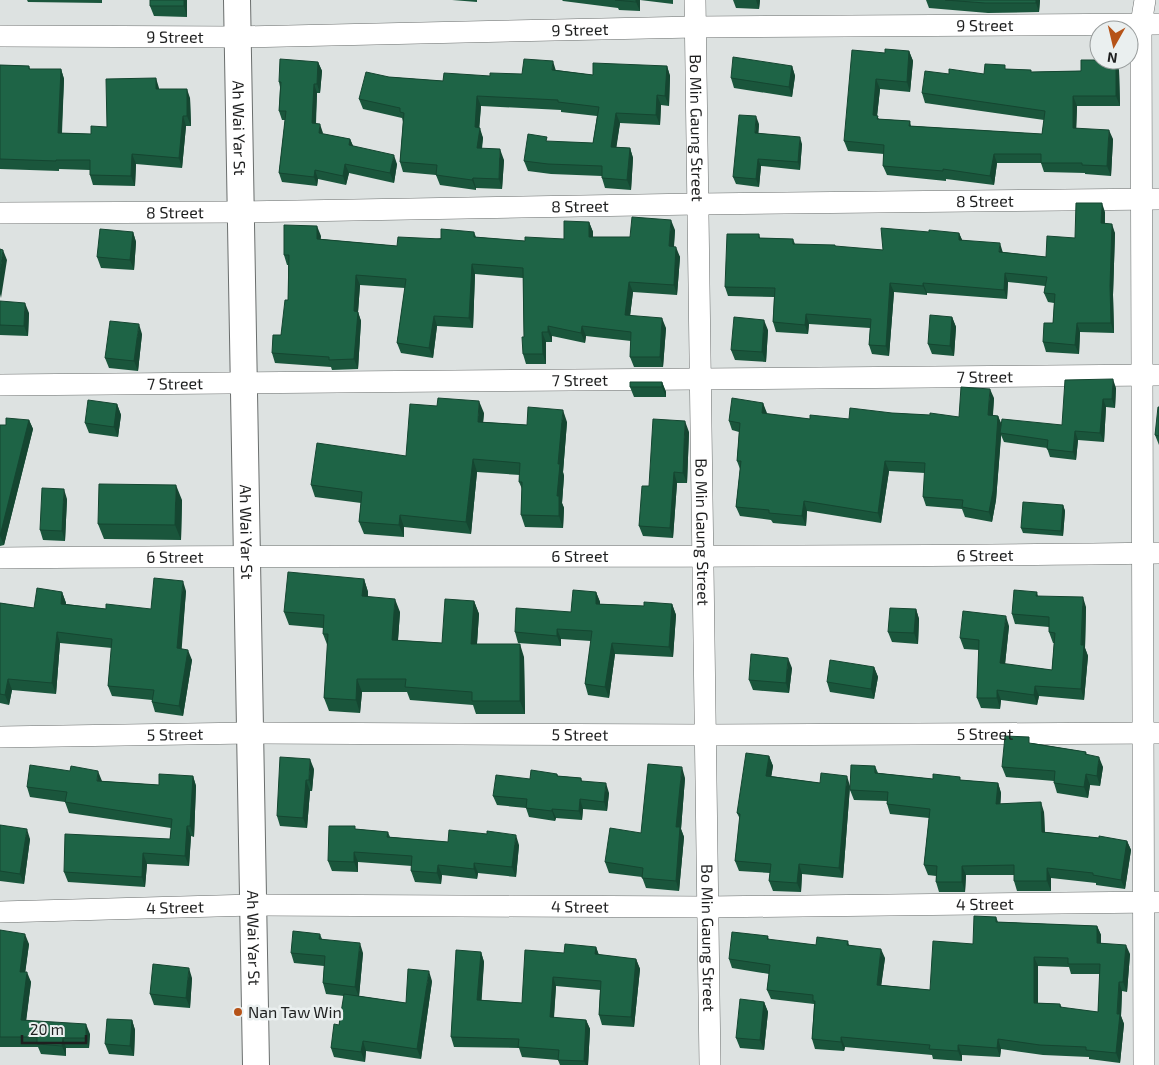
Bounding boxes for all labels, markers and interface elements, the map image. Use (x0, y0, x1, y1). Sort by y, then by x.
street label: 9 Street (956, 15, 1014, 34)
street label: 9 Street (551, 19, 609, 39)
north arrow (1089, 20, 1139, 70)
street label: 9 Street (146, 27, 204, 46)
text: N (1106, 49, 1118, 67)
street label: Bo Min Gaung Street (687, 54, 708, 202)
street label: Ah Wai Yar St (229, 80, 250, 176)
street label: 8 Street (956, 191, 1014, 210)
street label: 8 Street (551, 196, 609, 216)
street label: 8 Street (146, 202, 204, 221)
street label: 7 Street (957, 366, 1013, 386)
street label: 7 Street (552, 370, 608, 389)
street label: 7 Street (147, 373, 203, 393)
street label: Bo Min Gaung Street (692, 458, 714, 606)
street label: Ah Wai Yar St (237, 484, 257, 580)
street label: 6 Street (956, 545, 1014, 564)
street label: 6 Street (551, 546, 609, 565)
street label: 6 Street (146, 547, 204, 566)
street label: 5 Street (146, 724, 203, 744)
street label: 5 Street (552, 724, 608, 744)
street label: 5 Street (957, 724, 1013, 743)
street label: Bo Min Gaung Street (698, 864, 719, 1012)
street label: Ah Wai Yar St (244, 890, 265, 986)
street label: 4 Street (956, 894, 1014, 913)
street label: 4 Street (146, 896, 204, 917)
street label: 4 Street (551, 896, 609, 916)
place label: Nan Taw Win (248, 1002, 342, 1021)
marker: Nan Taw Win (232, 1006, 244, 1018)
scale bar (22, 1012, 86, 1044)
text: 20 m (30, 1020, 64, 1038)

